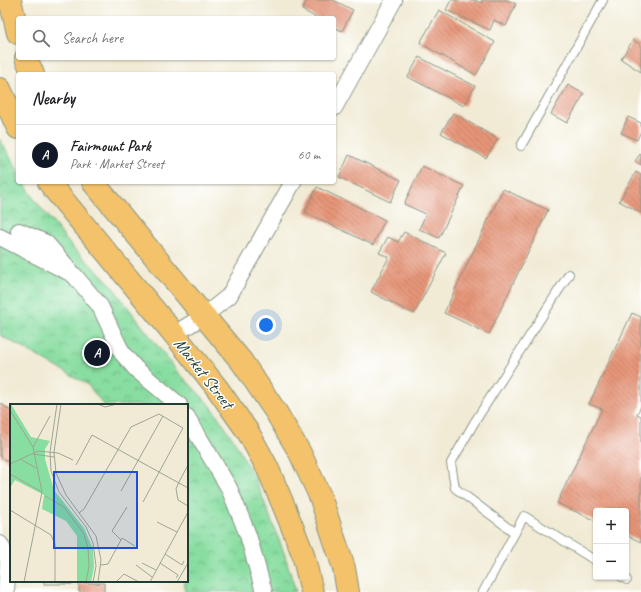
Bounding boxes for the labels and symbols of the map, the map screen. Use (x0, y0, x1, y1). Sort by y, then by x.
your location (256, 315, 276, 335)
street label: Market Street (169, 334, 239, 415)
pin: A (84, 338, 110, 368)
inset map (10, 404, 188, 582)

